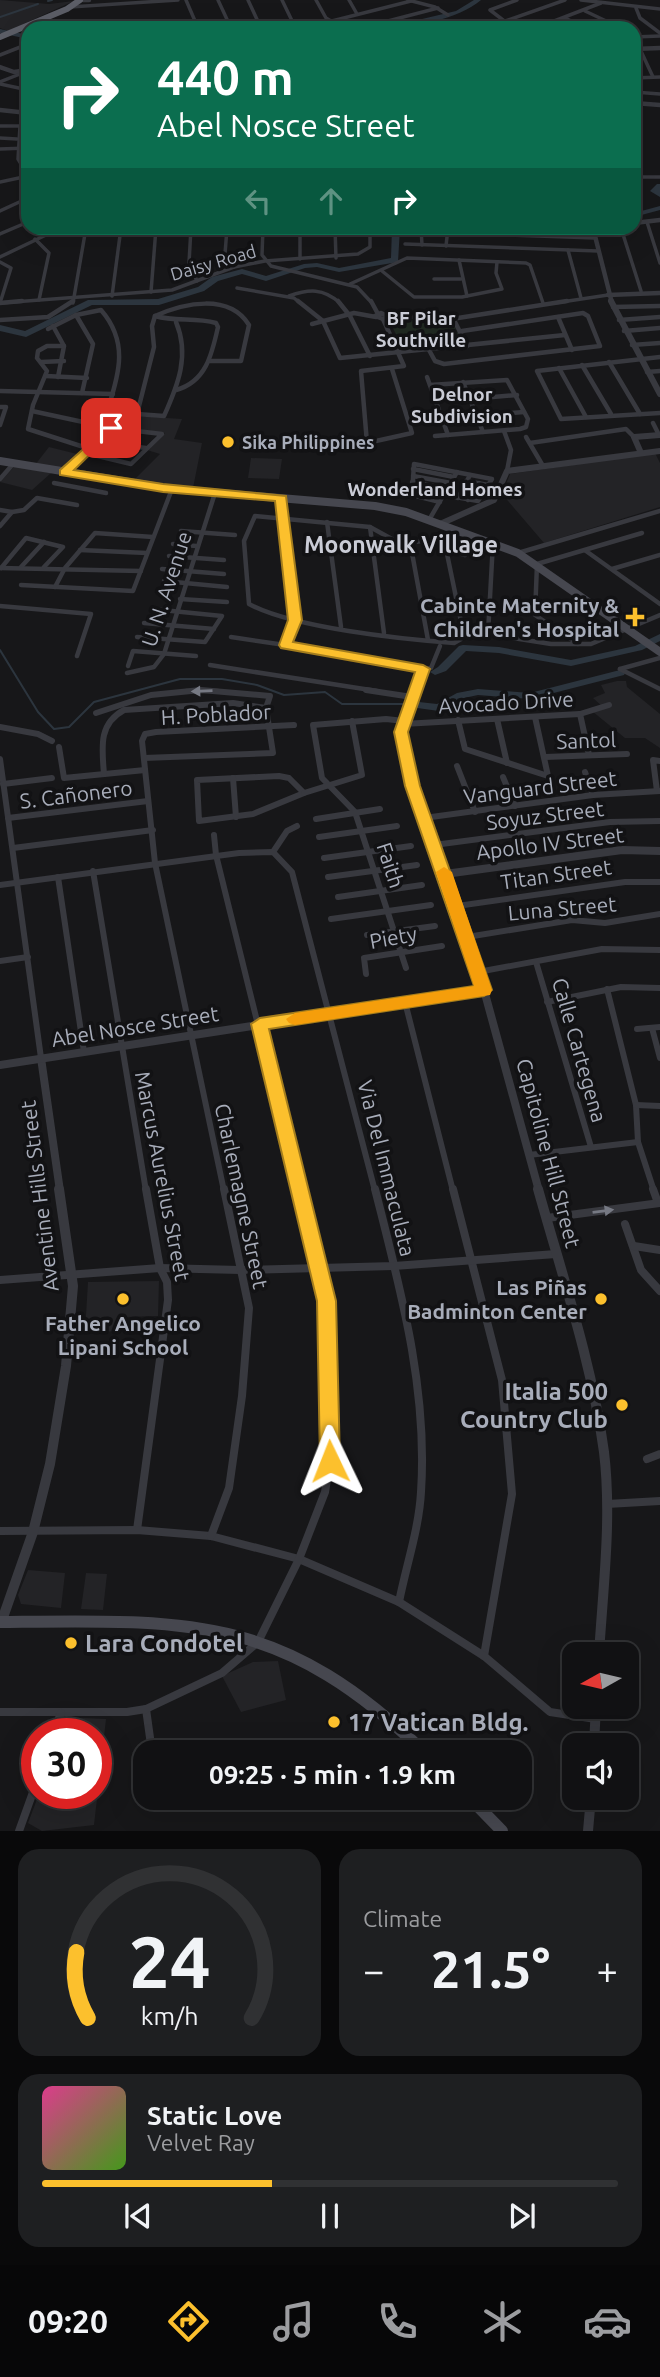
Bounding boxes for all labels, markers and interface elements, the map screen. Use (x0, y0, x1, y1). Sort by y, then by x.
icon: right (42, 49, 133, 140)
text: 440 m (157, 49, 294, 104)
text: Abel Nosce Street (157, 107, 414, 143)
icon: left (239, 182, 277, 220)
icon: ahead (312, 182, 350, 220)
icon: right (385, 182, 423, 220)
street label: Daisy Road (168, 240, 258, 284)
district label: BF Pilar Southville (376, 307, 466, 351)
district label: Delnor Subdivision (411, 383, 513, 427)
pin (81, 398, 141, 458)
icon: arrive (92, 409, 130, 447)
place label: Sika Philippines (242, 432, 375, 452)
marker: Sika Philippines (220, 434, 236, 450)
district label: Wonderland Homes (348, 478, 522, 500)
street label: U. N. Avenue (136, 528, 196, 650)
district label: Moonwalk Village (304, 532, 498, 557)
place label: Cabinte Maternity & Children's Hospital (420, 593, 619, 641)
marker: Cabinte Maternity & Children's Hospital (625, 607, 645, 627)
one-way arrow (191, 685, 213, 697)
street label: Avocado Drive (438, 686, 574, 718)
street label: H. Poblador (160, 699, 272, 729)
street label: Santol (556, 727, 616, 753)
street label: Vanguard Street (462, 766, 618, 808)
street label: S. Cañonero (18, 775, 134, 813)
street label: Soyuz Street (485, 796, 605, 834)
street label: Apollo IV Street (475, 822, 625, 864)
street label: Faith (372, 839, 410, 891)
street label: Titan Street (499, 854, 613, 894)
street label: Luna Street (507, 891, 617, 925)
street label: Piety (367, 921, 419, 953)
street label: Calle Cartegena (548, 975, 612, 1125)
street label: Abel Nosce Street (50, 1001, 220, 1051)
street label: Capitoline Hill Street (512, 1056, 586, 1250)
street label: Marcus Aurelius Street (131, 1069, 195, 1283)
street label: Via Del Immaculata (353, 1077, 421, 1259)
street label: Aventine Hills Street (15, 1099, 63, 1293)
street label: Charlemagne Street (211, 1101, 273, 1291)
one-way arrow (592, 1205, 614, 1216)
place label: Las Piñas Badminton Center (407, 1275, 587, 1323)
marker: Father Angelico Lipani School (115, 1291, 131, 1307)
marker: Las Piñas Badminton Center (593, 1291, 609, 1307)
place label: Father Angelico Lipani School (45, 1311, 201, 1359)
place label: Italia 500 Country Club (460, 1378, 608, 1433)
marker: Italia 500 Country Club (614, 1397, 630, 1413)
position arrow (293, 1424, 367, 1498)
place label: Lara Condotel (85, 1630, 243, 1657)
marker: Lara Condotel (63, 1635, 79, 1651)
north arrow (562, 1642, 639, 1718)
map controls (562, 1642, 639, 1810)
place label: 17 Vatican Bldg. (348, 1709, 528, 1736)
marker: 17 Vatican Bldg. (326, 1714, 342, 1730)
speed limit sign: 30 (21, 1718, 112, 1809)
button: sound (562, 1733, 639, 1810)
text: 09:25 · 5 min · 1.9 km (209, 1760, 456, 1789)
text: Climate (363, 1906, 442, 1931)
text: 24 (128, 1921, 211, 2003)
text: 21.5° (431, 1940, 550, 1998)
text: − (363, 1949, 384, 1991)
text: + (597, 1949, 618, 1991)
text: km/h (141, 2002, 198, 2030)
text: Static Love (147, 2101, 282, 2130)
text: Velvet Ray (147, 2130, 255, 2155)
icon: previous (119, 2197, 157, 2235)
icon: pause (311, 2197, 349, 2235)
icon: next (503, 2197, 541, 2235)
icon: directions (164, 2297, 213, 2346)
icon: music (269, 2297, 318, 2346)
icon: phone (373, 2297, 422, 2346)
icon: climate (478, 2297, 527, 2346)
icon: car (583, 2297, 632, 2346)
text: 09:20 (28, 2303, 108, 2339)

